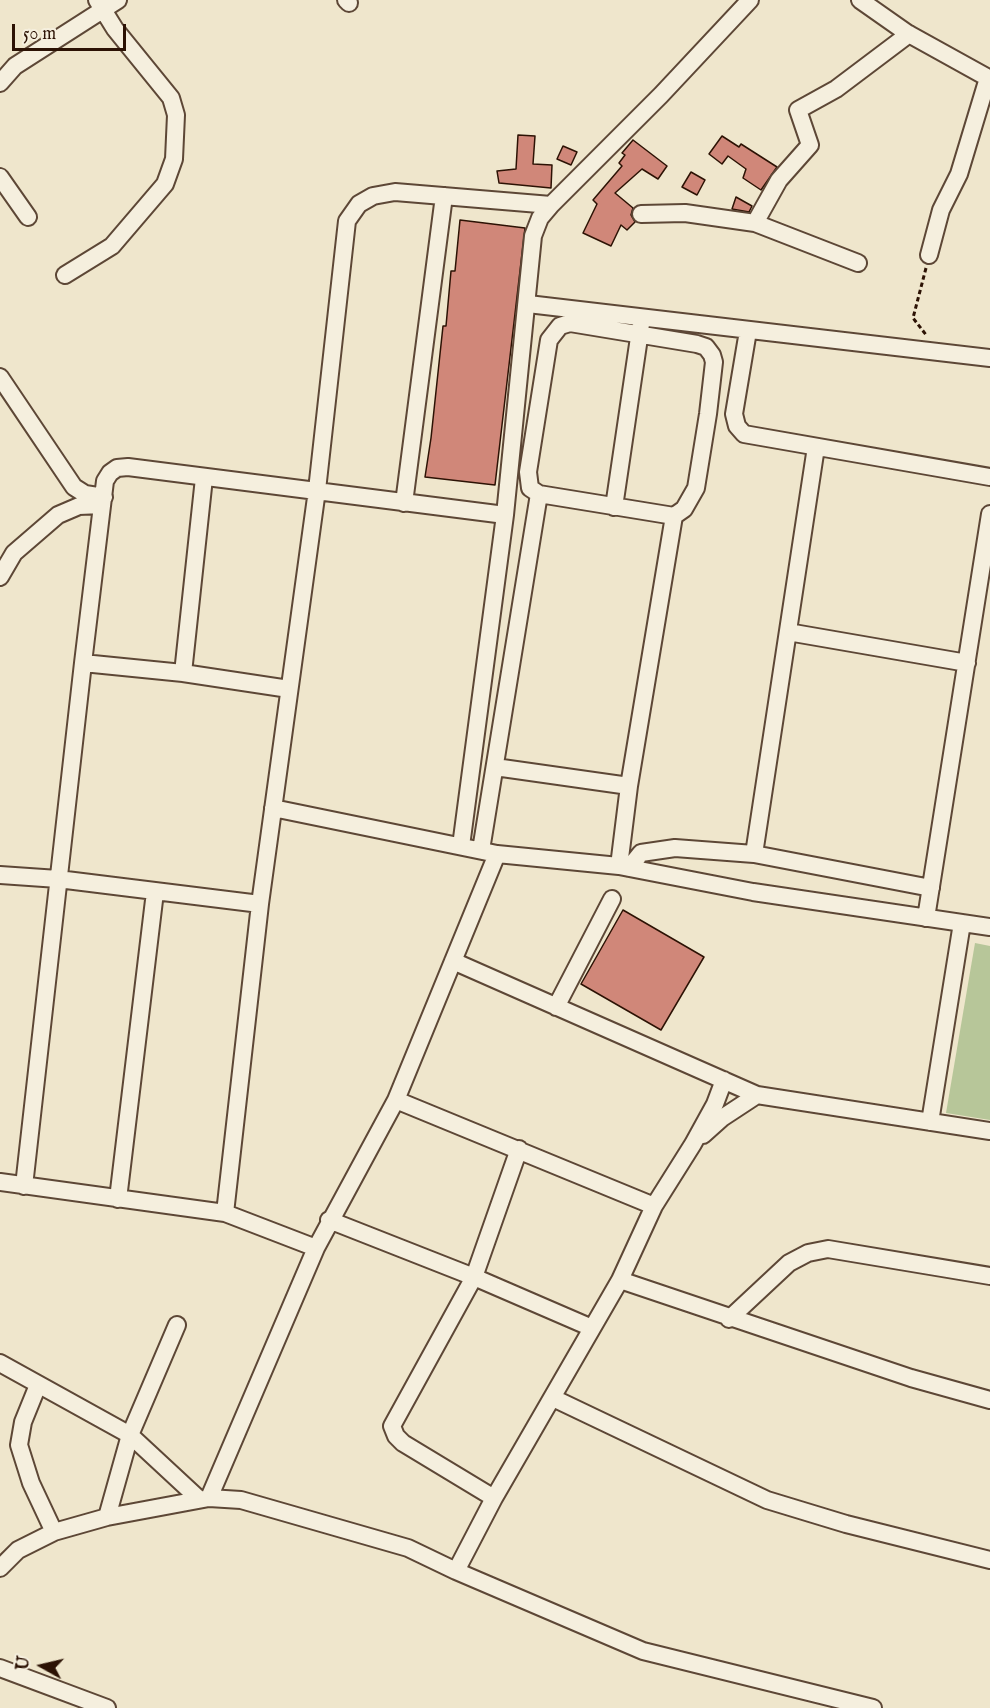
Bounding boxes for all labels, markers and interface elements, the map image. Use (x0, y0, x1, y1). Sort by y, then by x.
scale bar (15, 12, 129, 50)
text: 50 m (23, 23, 56, 46)
north arrow (12, 1636, 72, 1696)
text: U (13, 1655, 35, 1672)

